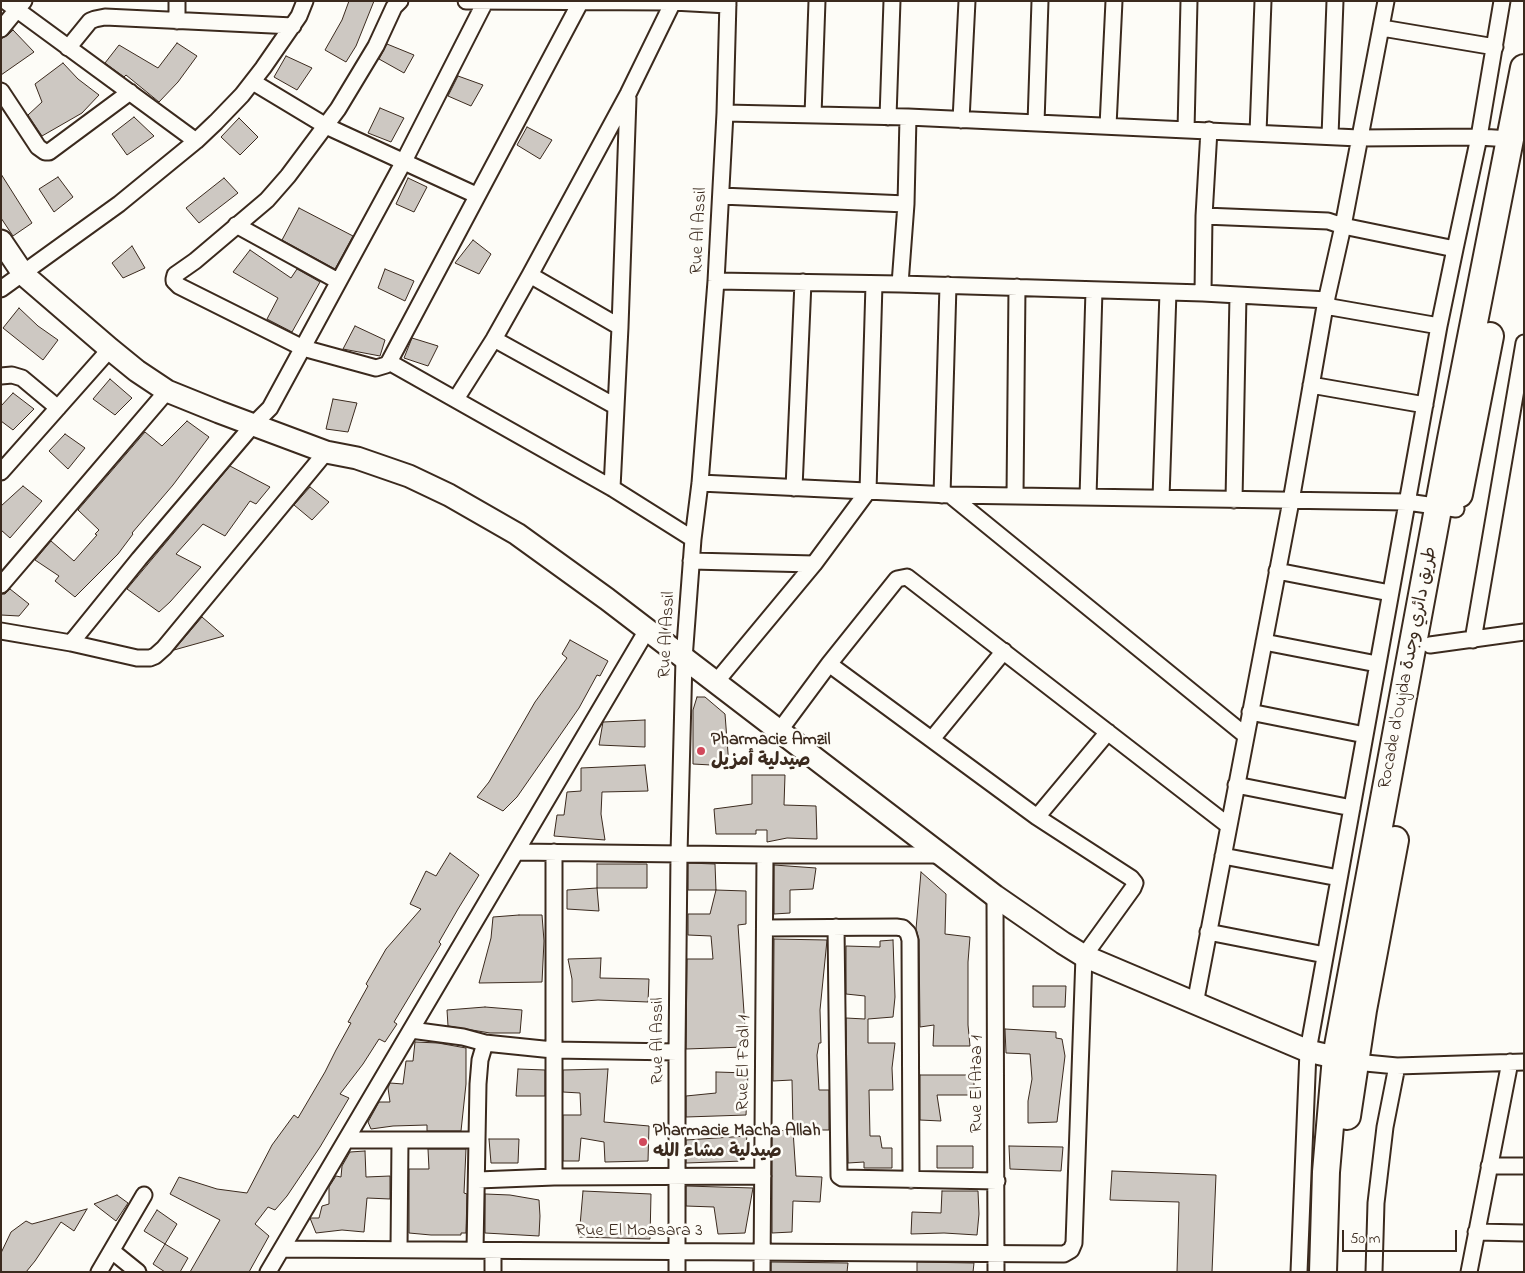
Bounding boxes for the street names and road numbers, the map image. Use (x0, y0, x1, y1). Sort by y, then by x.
street label: Rue Al Assil (687, 187, 713, 275)
street label: Rocade d'Oujda طريق دائري وجدة (1375, 545, 1443, 791)
street label: Rue Al Assil (655, 591, 681, 679)
street label: Rue Al Assil (648, 997, 670, 1085)
street label: Rue El Fadl 1 (733, 1015, 757, 1111)
street label: Rue El Ataa 1 (967, 1035, 989, 1133)
street label: Rue El Moasara 3 (575, 1221, 703, 1243)

